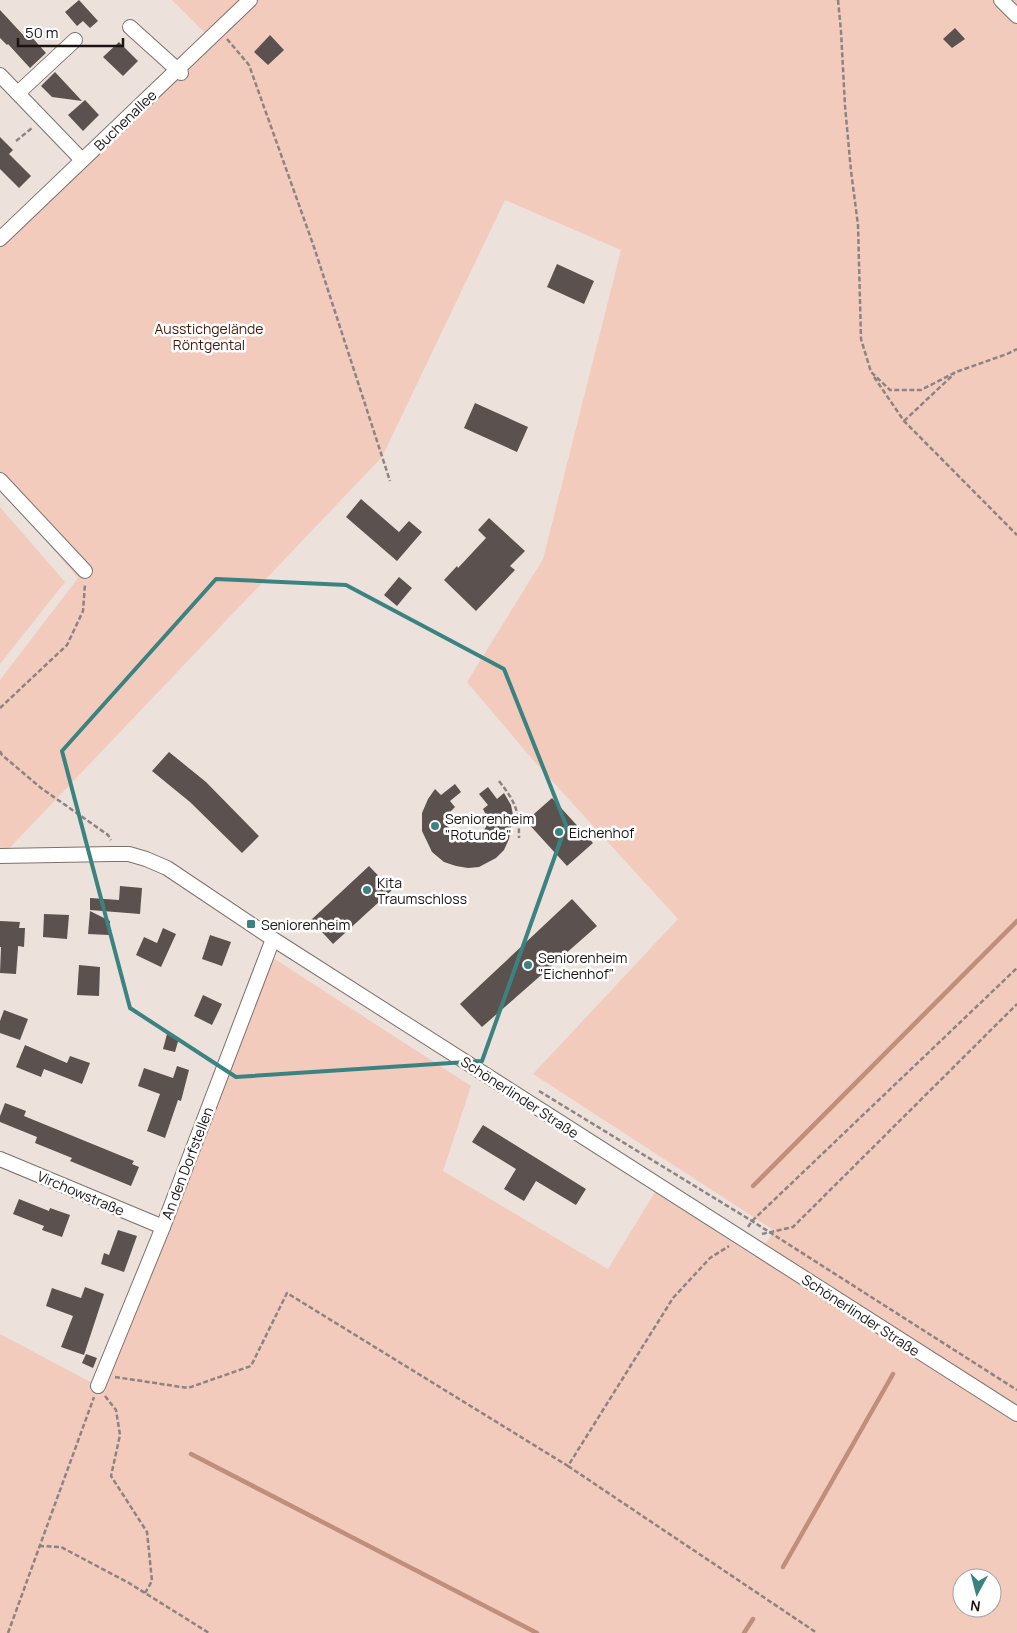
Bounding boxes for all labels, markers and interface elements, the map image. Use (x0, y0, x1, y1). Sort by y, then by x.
scale bar (18, 15, 122, 47)
text: 50 m (25, 22, 59, 43)
street label: Buchenallee (90, 85, 160, 155)
park label: Ausstichgelände Röntgental (154, 319, 264, 354)
place label: Seniorenheim "Rotunde" (445, 809, 534, 844)
marker: Seniorenheim "Rotunde" (429, 820, 441, 832)
place label: Eichenhof (569, 823, 634, 842)
marker: Eichenhof (553, 826, 565, 838)
place label: Kita Traumschloss (377, 873, 467, 908)
marker: Kita Traumschloss (361, 884, 373, 896)
place label: Seniorenheim (261, 915, 350, 934)
marker: Seniorenheim (245, 918, 257, 930)
place label: Seniorenheim "Eichenhof" (538, 948, 627, 983)
marker: Seniorenheim "Eichenhof" (522, 959, 534, 971)
street label: Schönerlinder Straße (457, 1052, 583, 1142)
street label: An den Dorfstellen (157, 1104, 217, 1222)
street label: Virchowstraße (35, 1166, 127, 1220)
street label: Schönerlinder Straße (798, 1270, 924, 1360)
north arrow (952, 1568, 1002, 1618)
text: N (969, 1596, 982, 1616)

